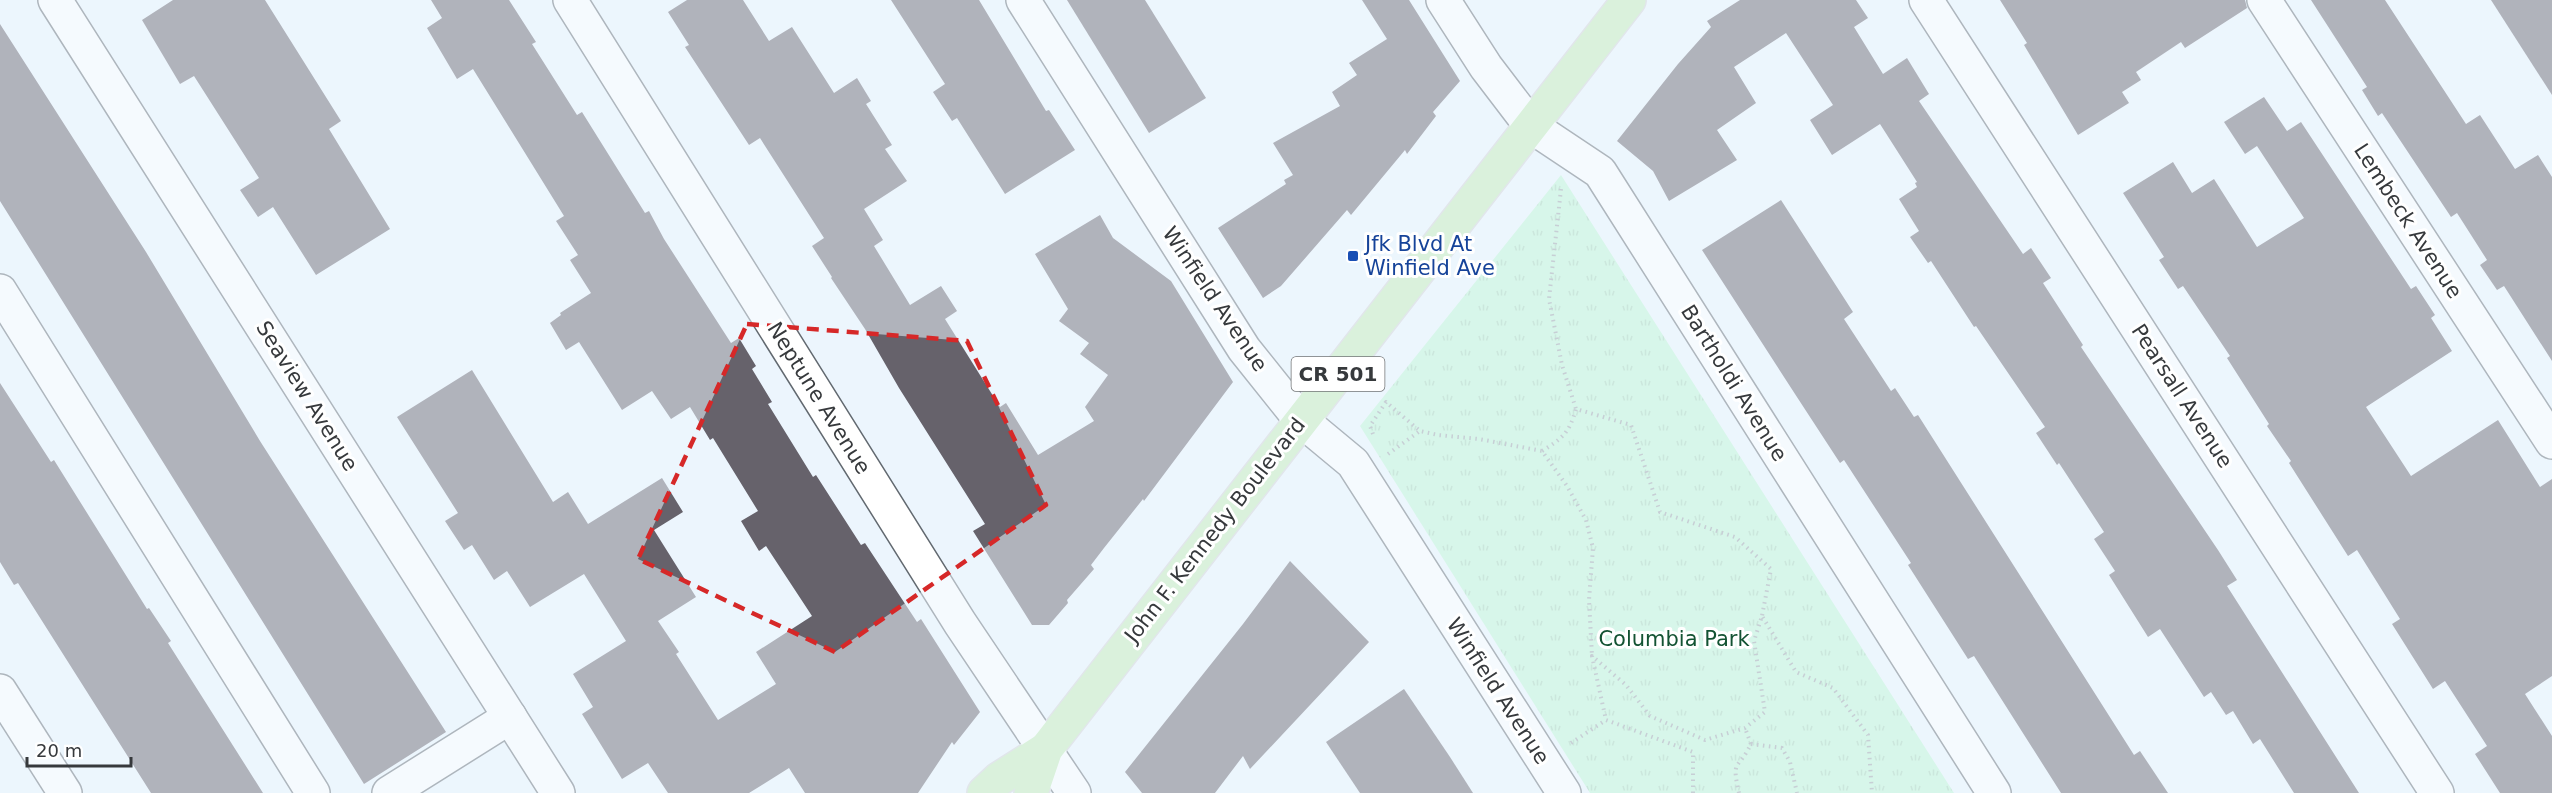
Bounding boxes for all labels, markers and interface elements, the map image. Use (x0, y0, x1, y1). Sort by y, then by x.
street label: Lembeck Avenue (2349, 139, 2467, 303)
street label: Winfield Avenue (1158, 222, 1272, 376)
place label: Jfk Blvd At Winfield Ave (1363, 232, 1495, 280)
marker: Jfk Blvd At Winfield Ave (1346, 249, 1360, 263)
street label: Bartholdi Avenue (1676, 300, 1792, 466)
street label: Seaview Avenue (251, 317, 363, 475)
street label: Neptune Avenue (763, 318, 875, 478)
street label: Pearsall Avenue (2127, 320, 2237, 472)
road number: CR 501 (1292, 357, 1384, 391)
street label: John F. Kennedy Boulevard (1119, 413, 1310, 649)
street label: Winfield Avenue (1442, 613, 1554, 769)
park label: Columbia Park (1598, 627, 1750, 651)
scale bar (27, 730, 130, 768)
text: 20 m (36, 740, 82, 761)

